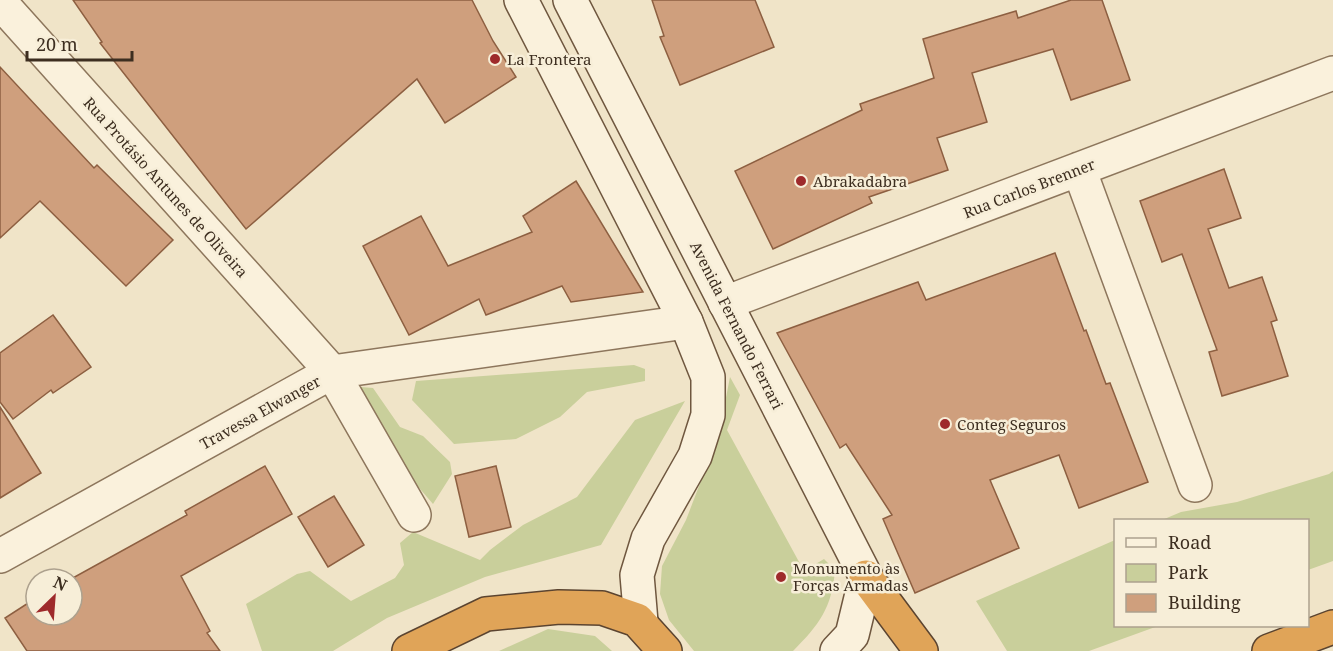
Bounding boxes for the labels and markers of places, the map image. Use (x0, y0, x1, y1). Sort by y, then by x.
place label: La Frontera (507, 49, 591, 69)
marker: La Frontera (488, 52, 502, 66)
place label: Abrakadabra (813, 171, 907, 191)
marker: Abrakadabra (794, 174, 808, 188)
place label: Conteg Seguros (957, 414, 1066, 434)
marker: Conteg Seguros (938, 417, 952, 431)
place label: Monumento às Forças Armadas (793, 558, 908, 595)
marker: Monumento às Forças Armadas (774, 570, 788, 584)

